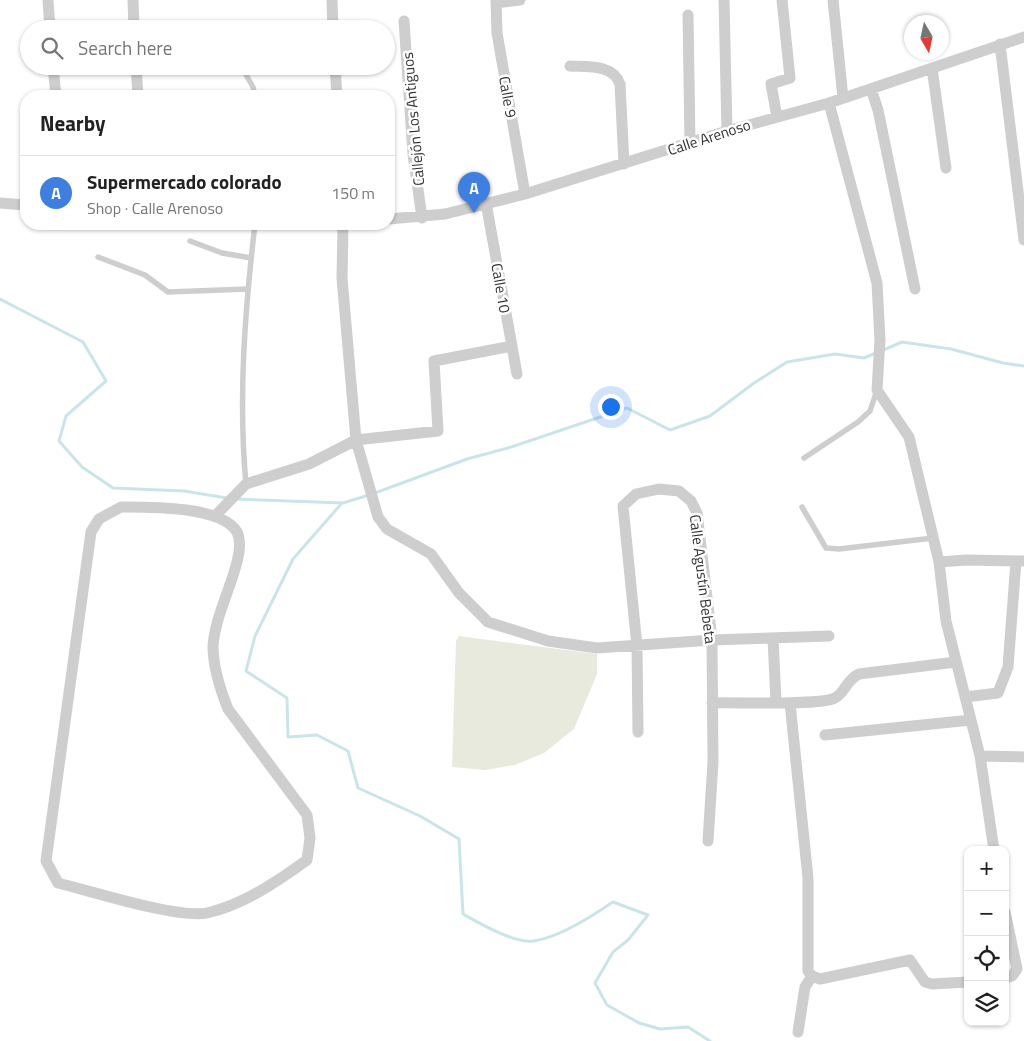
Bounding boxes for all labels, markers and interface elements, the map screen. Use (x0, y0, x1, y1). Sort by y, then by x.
north arrow (904, 15, 949, 60)
search box (20, 20, 395, 75)
text: Search here (78, 33, 172, 62)
icon: search (38, 34, 66, 62)
street label: Callejón Los Antiguos (396, 51, 430, 187)
street label: Calle 9 (493, 74, 523, 120)
text: Nearby (40, 107, 105, 139)
street label: Calle Arenoso (665, 113, 753, 161)
text: Supermercado colorado (87, 167, 282, 196)
pin: A (458, 172, 490, 213)
text: A (51, 181, 61, 205)
text: 150 m (331, 181, 375, 205)
text: Shop · Calle Arenoso (87, 196, 223, 220)
street label: Calle 10 (485, 261, 517, 315)
your location (598, 394, 624, 420)
street label: Calle Agustín Bebeta (684, 513, 722, 645)
map controls (964, 846, 1009, 1026)
button: + (964, 846, 1009, 891)
button: − (964, 891, 1009, 936)
button: locate (964, 936, 1009, 981)
button: layers (964, 981, 1009, 1026)

